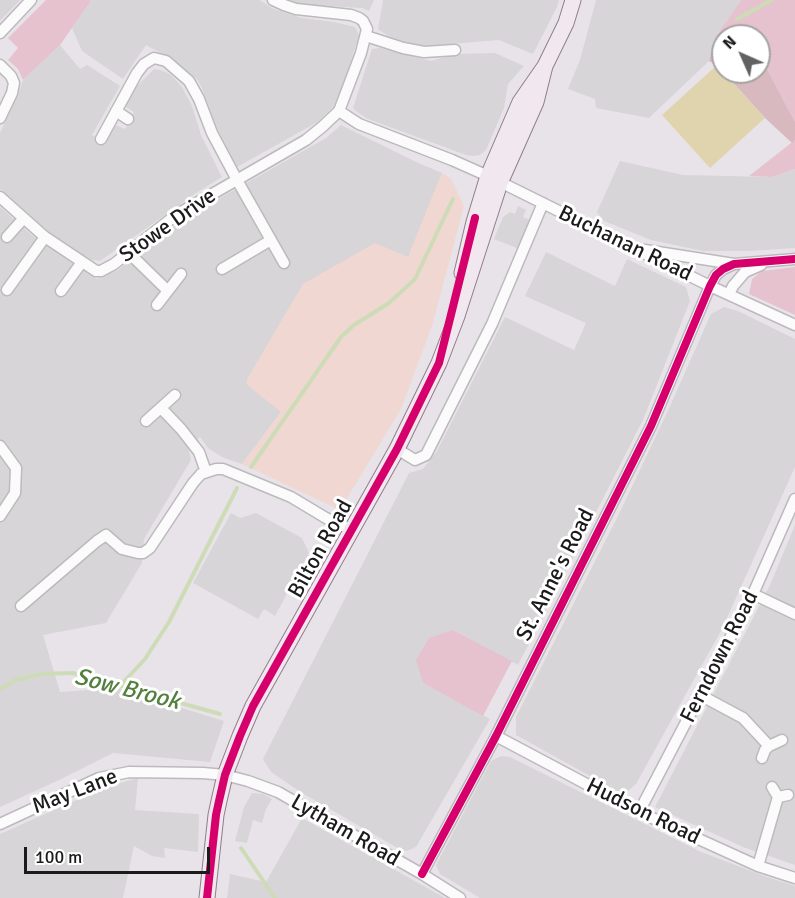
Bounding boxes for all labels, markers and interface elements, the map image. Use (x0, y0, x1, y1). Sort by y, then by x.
north arrow (711, 24, 771, 84)
text: N (719, 32, 741, 54)
street label: Stowe Drive (115, 183, 221, 269)
street label: Buchanan Road (554, 200, 696, 288)
street label: Bilton Road (283, 495, 359, 603)
street label: St. Anne's Road (511, 504, 601, 646)
street label: Ferndown Road (675, 587, 765, 727)
water label: Sow Brook (71, 663, 183, 717)
street label: May Lane (29, 764, 121, 820)
street label: Hudson Road (582, 773, 704, 851)
street label: Lytham Road (286, 789, 404, 873)
scale bar (27, 835, 213, 873)
text: 100 m (35, 846, 82, 868)

